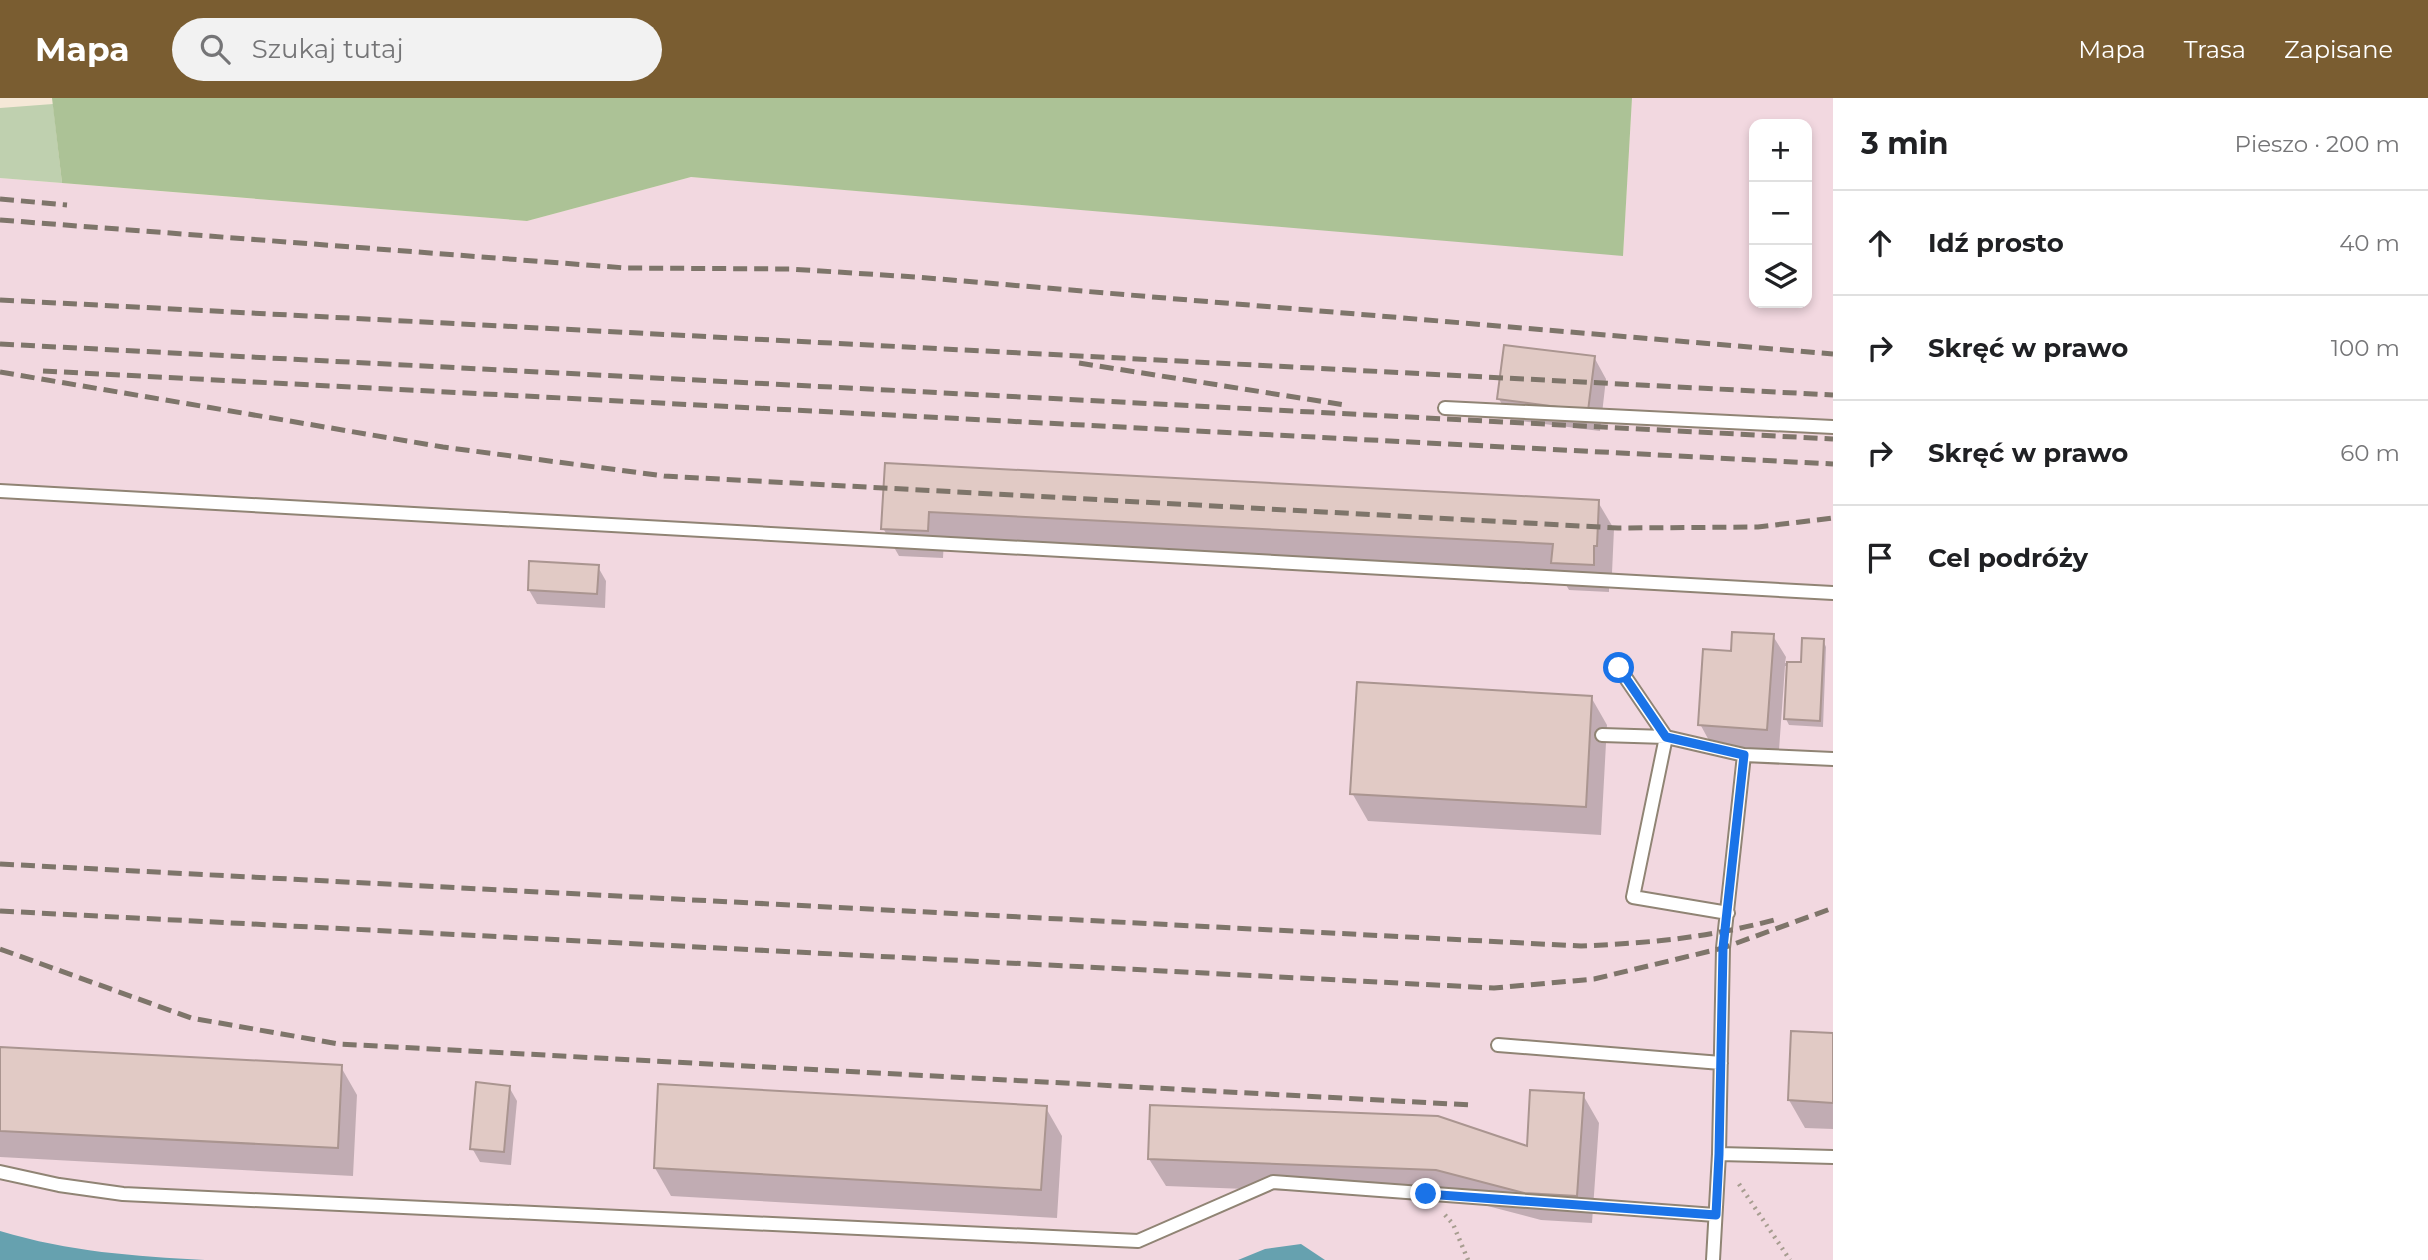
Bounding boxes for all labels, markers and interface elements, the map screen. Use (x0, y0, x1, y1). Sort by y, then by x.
search box (172, 18, 662, 81)
text: Mapa (35, 29, 130, 69)
icon: search (196, 30, 234, 68)
text: Szukaj tutaj (252, 33, 404, 65)
text: Mapa (2078, 35, 2146, 64)
text: Trasa (2184, 35, 2246, 64)
text: Zapisane (2284, 35, 2393, 64)
map controls (1749, 119, 1812, 308)
button: + (1749, 119, 1812, 182)
text: 3 min (1861, 125, 1948, 162)
text: Pieszo · 200 m (2234, 130, 2400, 158)
button: − (1749, 182, 1812, 245)
icon: ahead (1861, 224, 1899, 262)
text: Idź prosto (1928, 227, 2064, 259)
text: 40 m (2339, 229, 2400, 257)
button: layers (1749, 245, 1812, 308)
icon: right (1861, 329, 1899, 367)
text: Skręć w prawo (1928, 332, 2128, 364)
text: 100 m (2331, 334, 2400, 362)
icon: right (1861, 434, 1899, 472)
text: Skręć w prawo (1928, 437, 2128, 469)
text: 60 m (2340, 439, 2400, 467)
icon: arrive (1861, 539, 1899, 577)
text: Cel podróży (1928, 542, 2088, 574)
route start (1603, 652, 1634, 683)
route end (1410, 1178, 1441, 1209)

